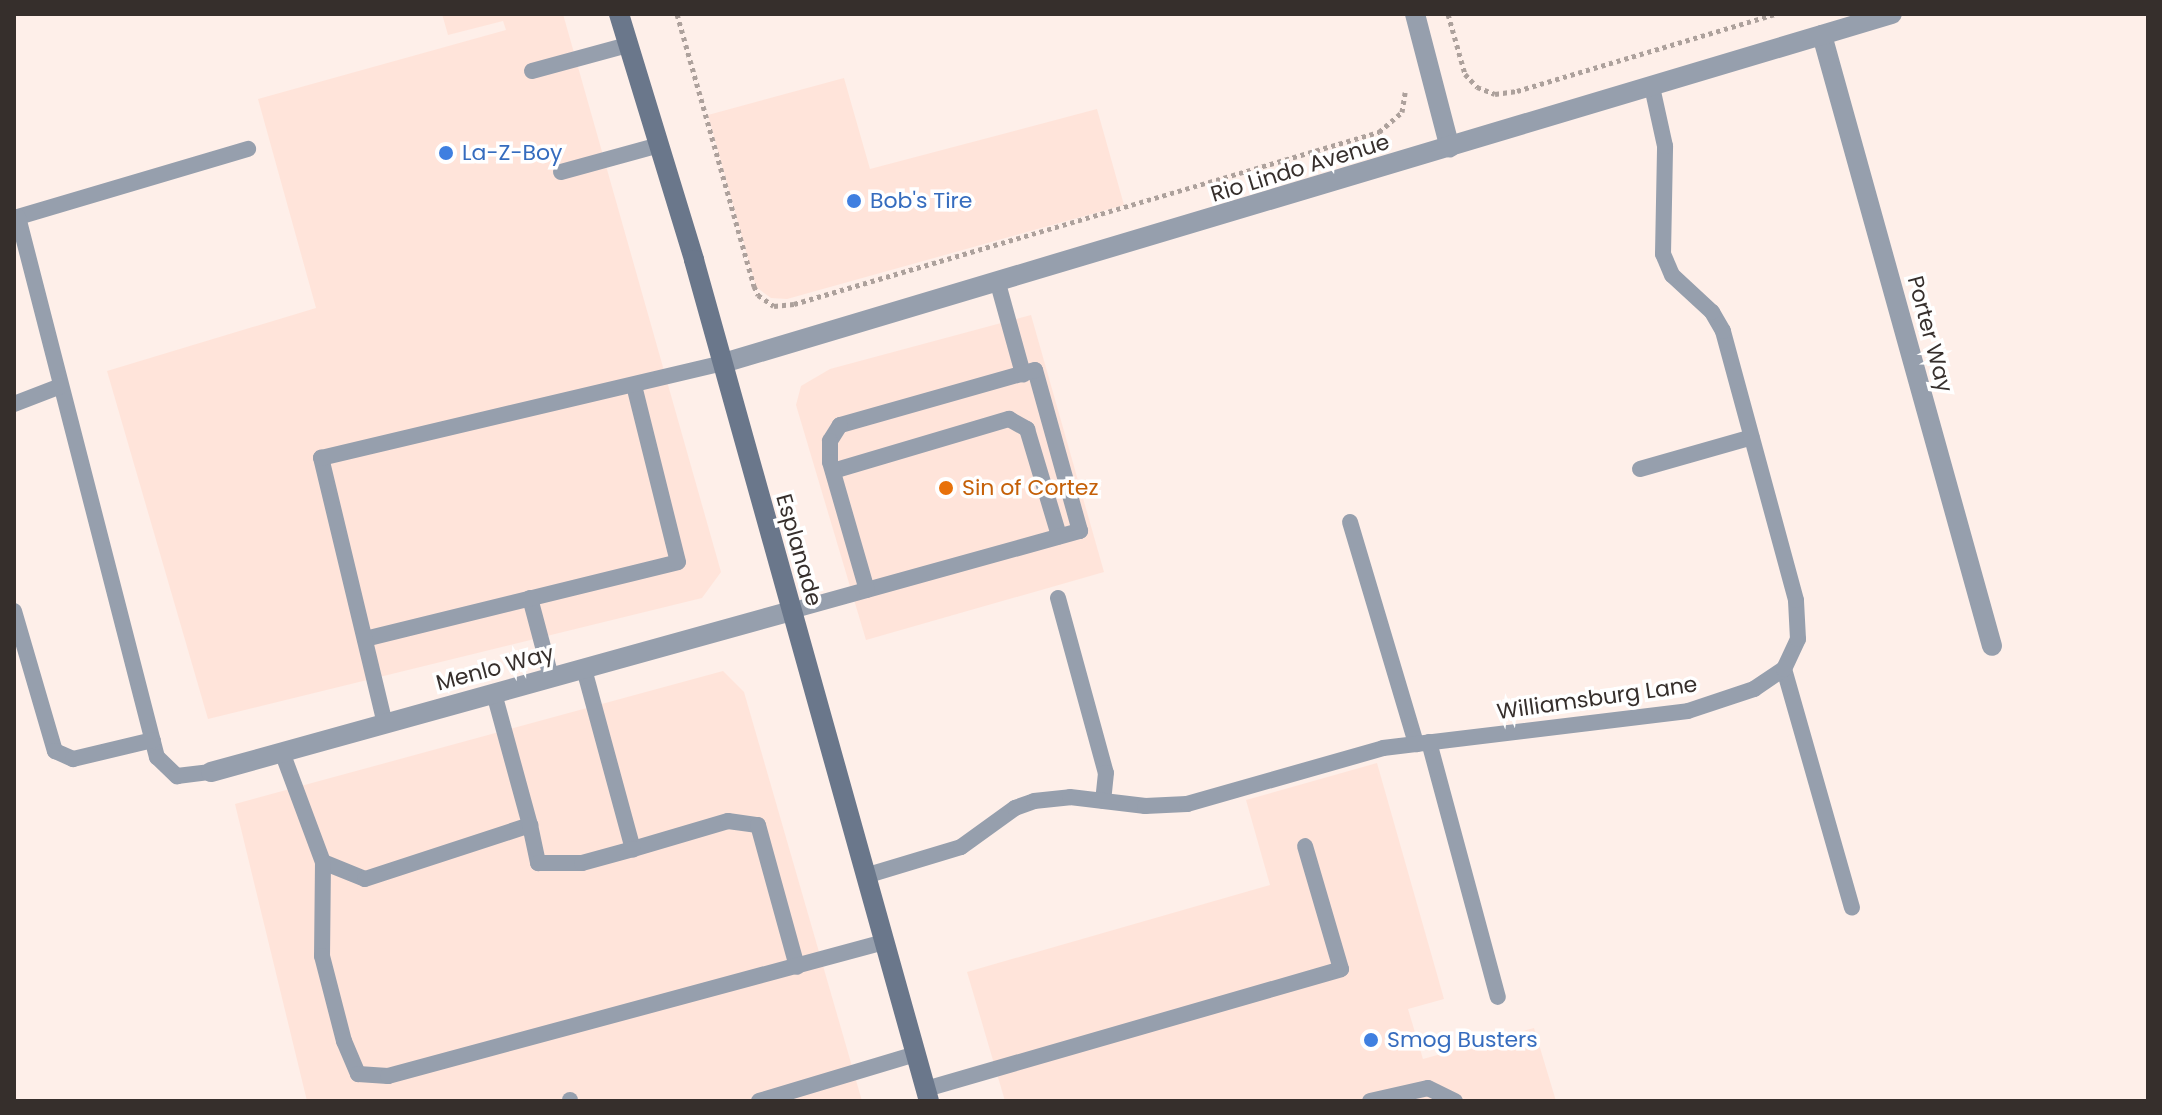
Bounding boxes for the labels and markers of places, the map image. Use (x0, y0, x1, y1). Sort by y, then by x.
place label: La-Z-Boy (462, 140, 562, 166)
marker: La-Z-Boy (437, 144, 455, 162)
place label: Bob's Tire (870, 188, 972, 214)
marker: Bob's Tire (845, 192, 863, 210)
place label: Sin of Cortez (962, 475, 1098, 501)
marker: Sin of Cortez (937, 479, 955, 497)
place label: Smog Busters (1387, 1027, 1538, 1053)
marker: Smog Busters (1362, 1031, 1380, 1049)

